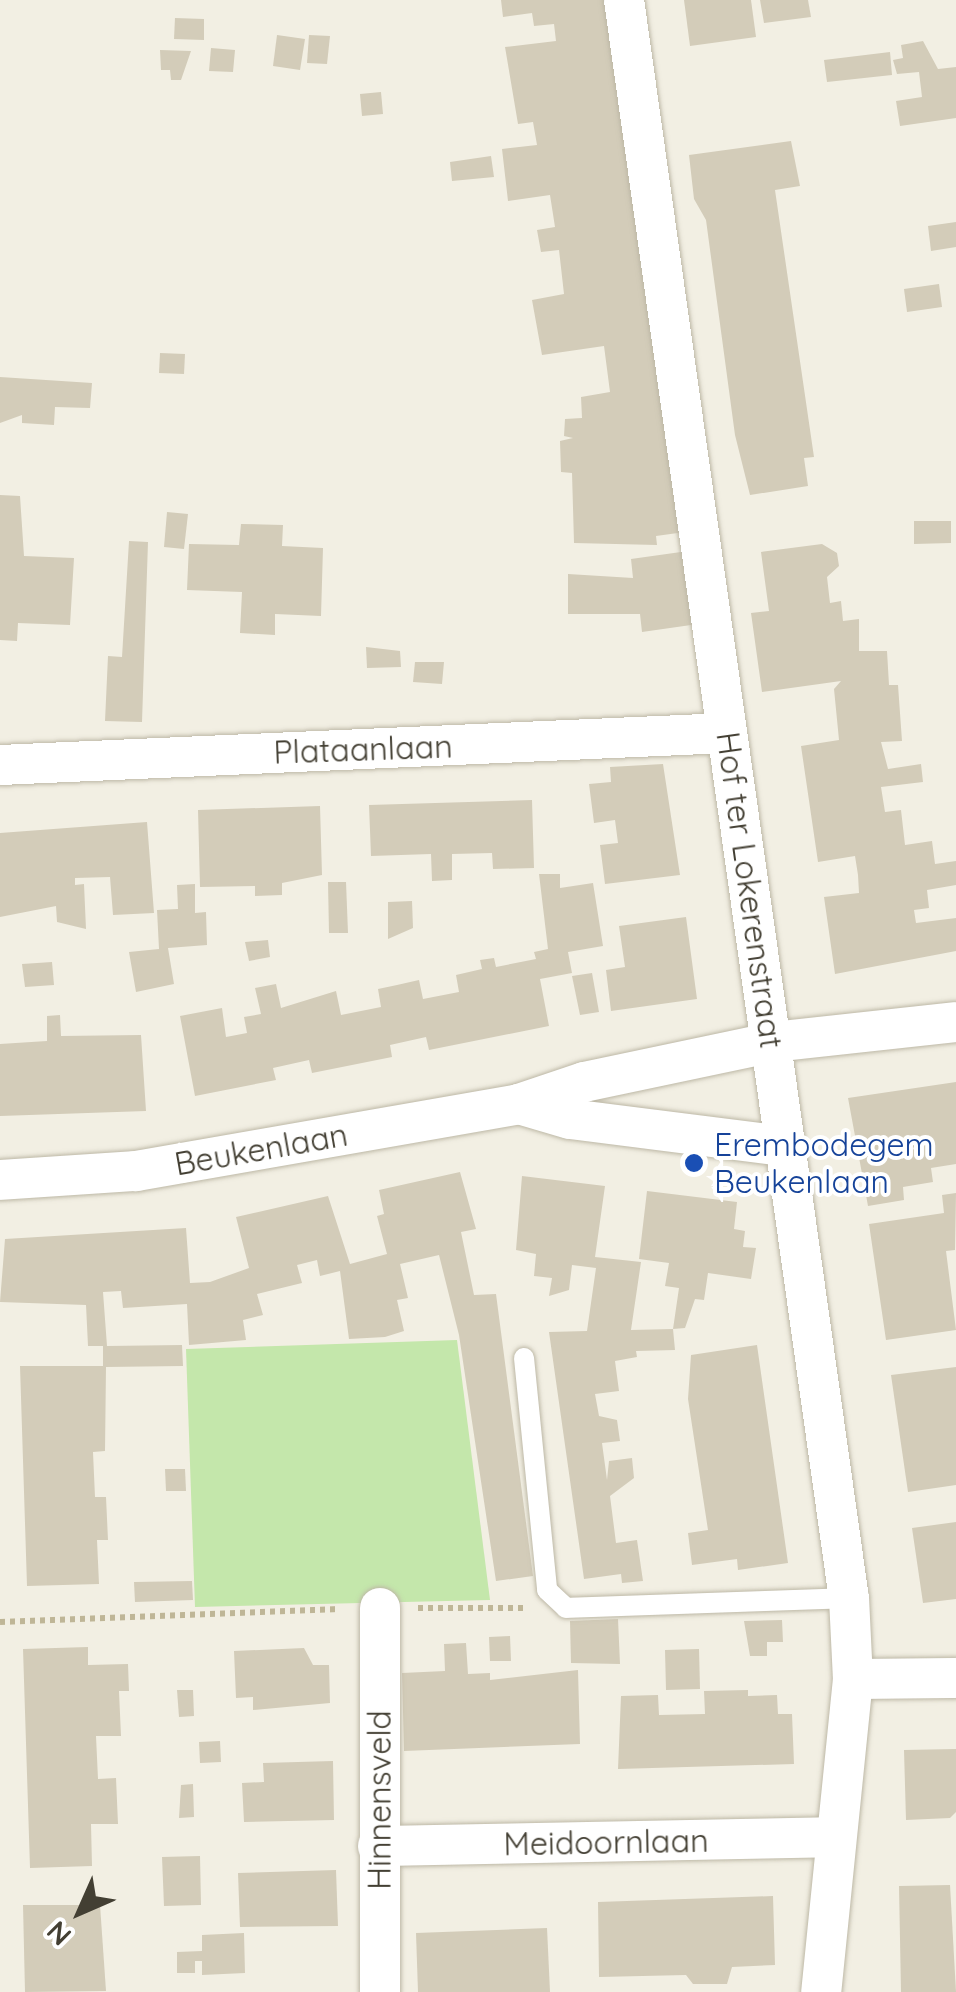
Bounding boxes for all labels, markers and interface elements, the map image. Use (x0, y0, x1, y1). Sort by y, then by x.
street label: Plataanlaan (273, 727, 453, 771)
street label: Hof ter Lokerenstraat (709, 729, 791, 1051)
street label: Beukenlaan (171, 1115, 351, 1183)
place label: Erembodegem Beukenlaan (714, 1126, 934, 1201)
marker: Erembodegem Beukenlaan (683, 1152, 705, 1174)
street label: Hinnensveld (360, 1710, 398, 1890)
street label: Meidoornlaan (503, 1821, 709, 1863)
north arrow (30, 1862, 130, 1962)
text: N (39, 1914, 78, 1953)

